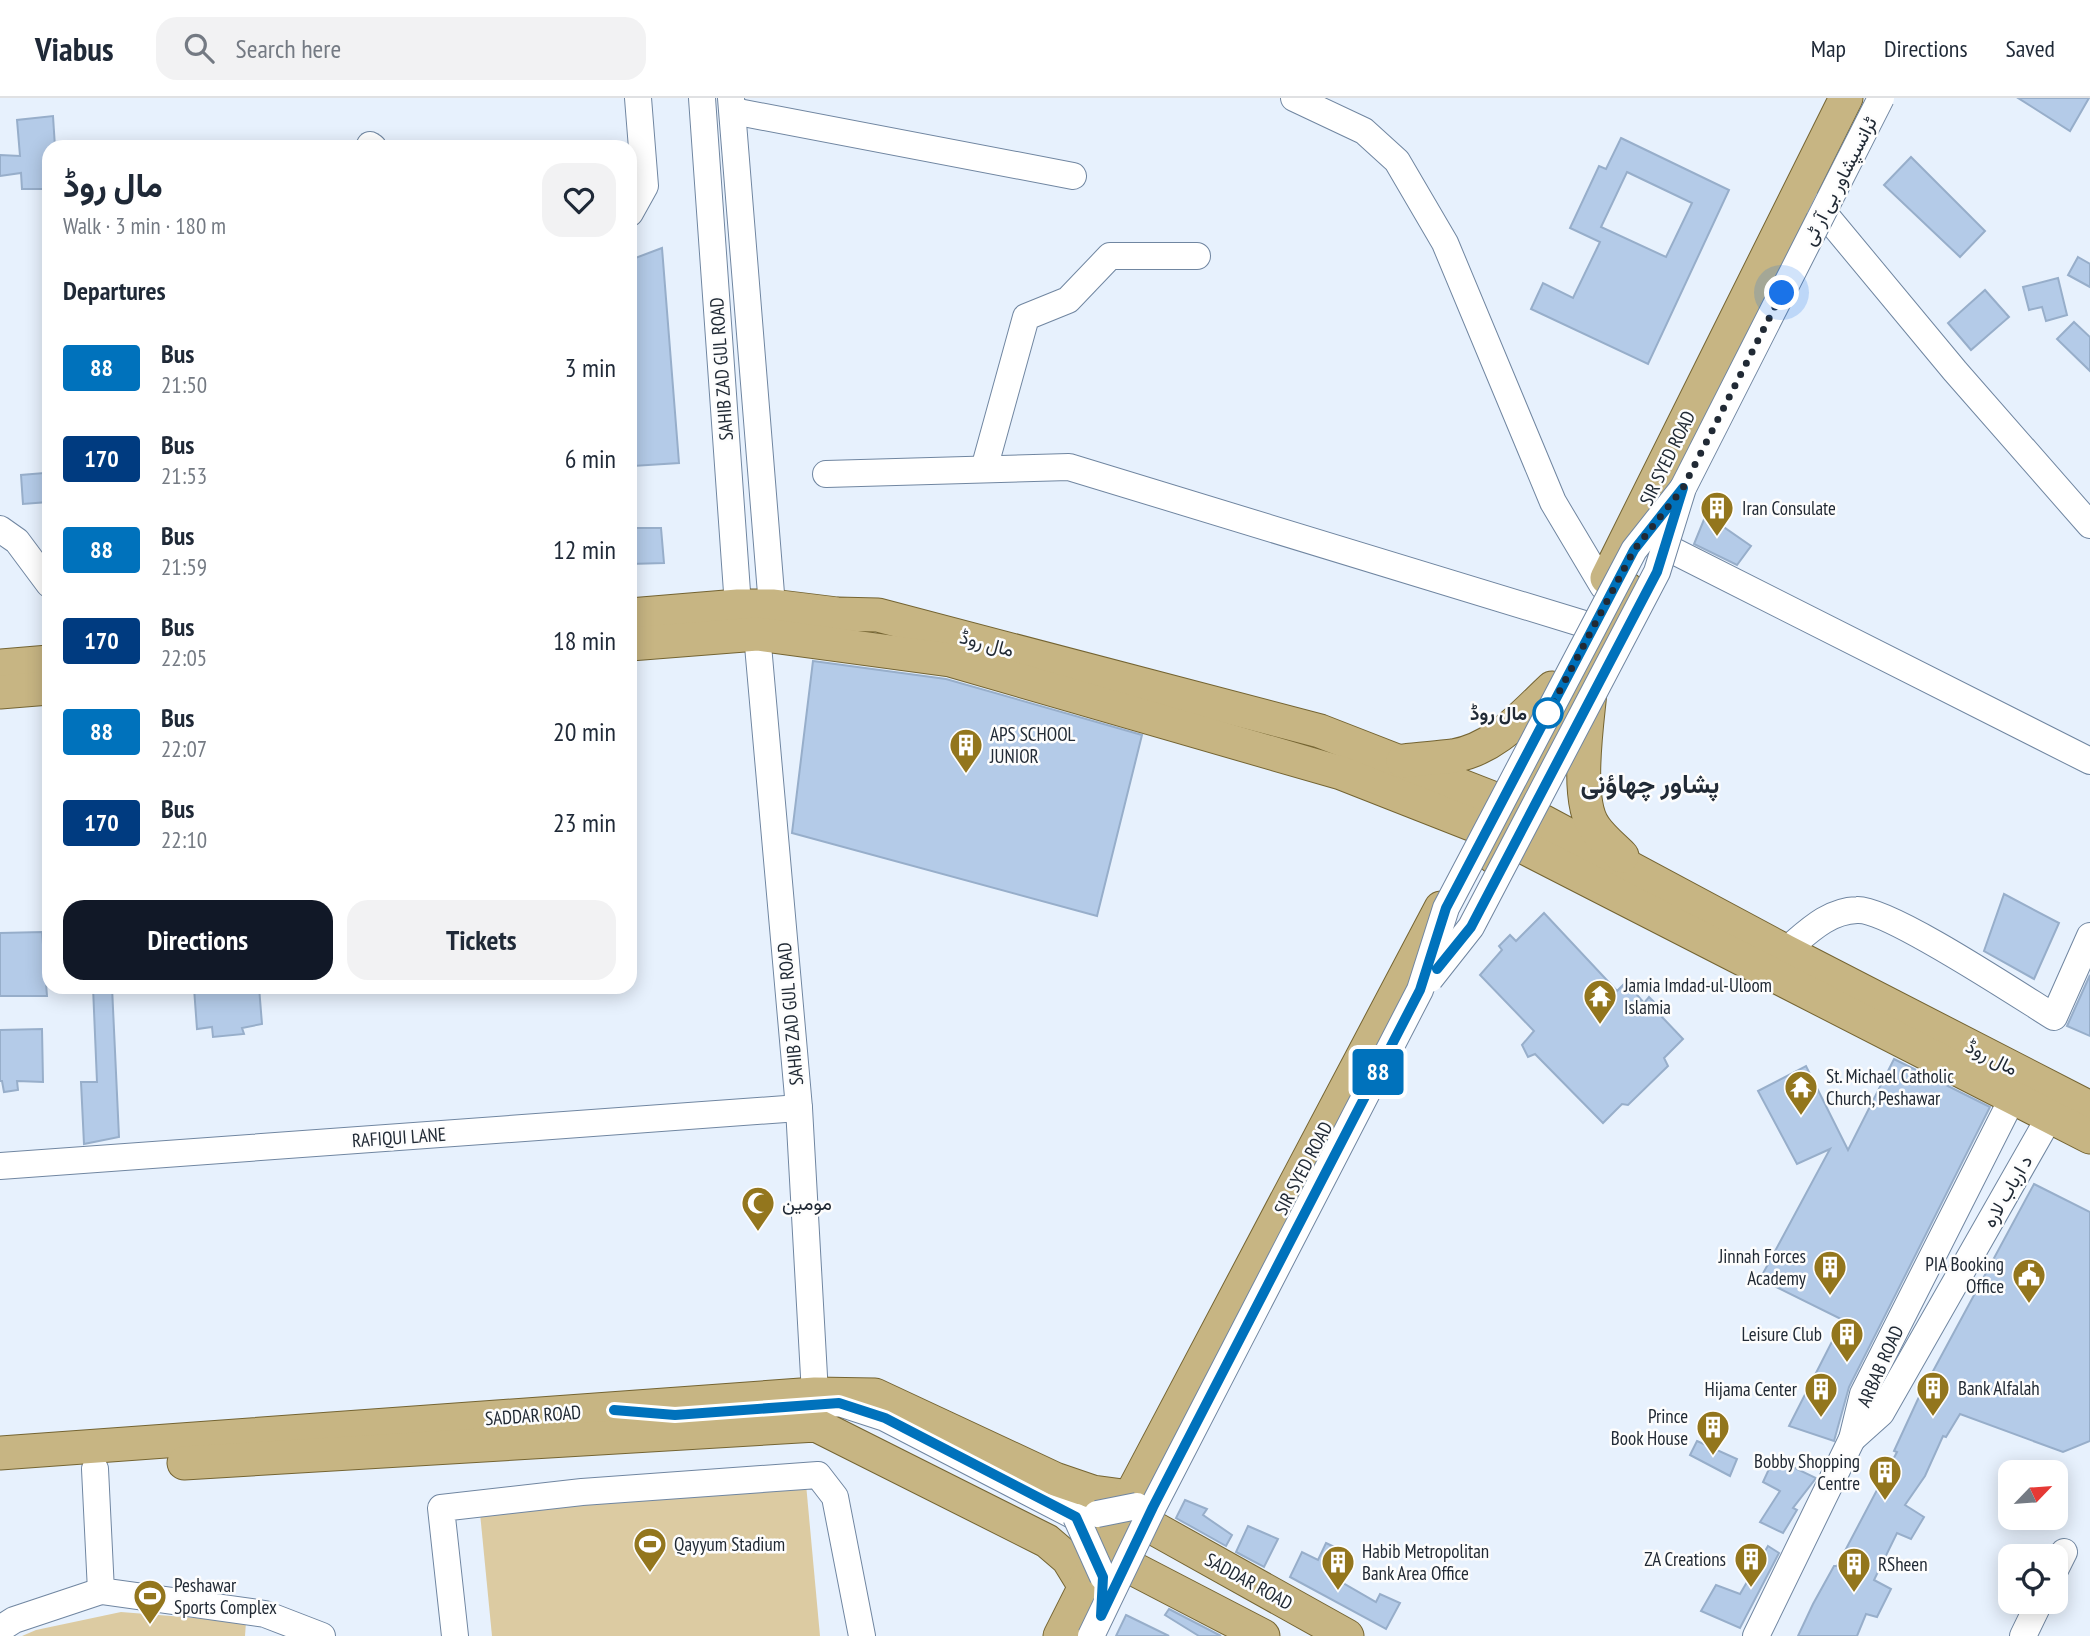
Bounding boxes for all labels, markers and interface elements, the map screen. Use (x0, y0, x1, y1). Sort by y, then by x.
search box (156, 17, 646, 80)
text: Viabus (35, 27, 114, 70)
icon: search (180, 29, 218, 67)
text: Search here (236, 32, 341, 65)
text: Map (1811, 33, 1846, 64)
text: Directions (1884, 33, 1968, 64)
text: Saved (2006, 33, 2055, 64)
street label: ٹرانسپشاور بی آر ٹی (1796, 112, 1884, 250)
text: مال روڈ (63, 163, 163, 206)
button: heart (542, 163, 616, 237)
text: Walk · 3 min · 180 m (63, 211, 226, 240)
text: Departures (63, 274, 166, 307)
your location (1764, 275, 1799, 310)
street label: SAHIB ZAD GUL ROAD (704, 297, 738, 441)
text: Bus (161, 337, 194, 370)
text: 3 min (565, 351, 616, 384)
text: 88 (90, 352, 113, 383)
text: 21:50 (161, 370, 207, 399)
street label: SIR SYED ROAD (1634, 407, 1700, 509)
text: Bus (161, 428, 194, 461)
text: 6 min (565, 442, 616, 475)
text: 170 (84, 443, 119, 474)
text: 21:53 (161, 461, 207, 490)
building icon: Iran Consulate (1698, 489, 1736, 538)
place label: Iran Consulate (1742, 496, 1836, 520)
text: Bus (161, 519, 194, 552)
text: 12 min (553, 533, 616, 566)
text: 88 (90, 534, 113, 565)
text: 21:59 (161, 552, 207, 581)
text: Bus (161, 610, 194, 643)
text: 18 min (553, 624, 616, 657)
street label: مال روڈ (957, 624, 1017, 662)
text: 170 (84, 625, 119, 656)
text: 22:05 (161, 643, 207, 672)
marker: مال روڈ (1533, 698, 1563, 728)
text: Bus (161, 701, 194, 734)
place label: مال روڈ (1470, 701, 1527, 726)
text: 20 min (553, 715, 616, 748)
text: 88 (90, 716, 113, 747)
place label: APS SCHOOL JUNIOR (989, 722, 1076, 768)
building icon: APS SCHOOL JUNIOR (947, 726, 985, 775)
text: 22:07 (161, 734, 207, 763)
district label: پشاور چھاؤنی (1581, 767, 1719, 802)
text: Bus (161, 792, 194, 825)
text: 23 min (553, 806, 616, 839)
text: 170 (84, 807, 119, 838)
text: 22:10 (161, 825, 207, 854)
button: Directions (63, 900, 333, 980)
button: Tickets (347, 900, 616, 980)
street label: SAHIB ZAD GUL ROAD (772, 941, 808, 1087)
place label: Jamia Imdad-ul-Uloom Islamia (1623, 973, 1772, 1019)
temple icon: Jamia Imdad-ul-Uloom Islamia (1581, 977, 1619, 1026)
street label: مال روڈ (1962, 1034, 2022, 1080)
line badge: 88 (1346, 1049, 1410, 1095)
text: 88 (1367, 1056, 1389, 1087)
place label: St. Michael Catholic Church, Peshawar (1826, 1064, 1954, 1110)
temple icon: St. Michael Catholic Church, Peshawar (1782, 1068, 1820, 1117)
street label: SIR SYED ROAD (1268, 1117, 1338, 1219)
street label: RAFIQUI LANE (351, 1122, 447, 1152)
street label: د ارباب لاره (1977, 1151, 2037, 1231)
mosque icon: مومین (739, 1184, 777, 1233)
place label: مومین (782, 1191, 832, 1215)
place label: Jinnah Forces Academy (1718, 1244, 1807, 1290)
building icon: Jinnah Forces Academy (1811, 1248, 1849, 1297)
place label: PIA Booking Office (1925, 1252, 2004, 1298)
public building icon: PIA Booking Office (2010, 1256, 2048, 1305)
building icon: Leisure Club (1828, 1315, 1866, 1364)
place label: Leisure Club (1742, 1322, 1822, 1346)
street label: ARBAB ROAD (1851, 1322, 1909, 1410)
building icon: Bank Alfalah (1914, 1369, 1952, 1418)
building icon: Hijama Center (1802, 1370, 1840, 1419)
place label: Bank Alfalah (1958, 1376, 2040, 1400)
place label: Hijama Center (1705, 1377, 1798, 1401)
street label: SADDAR ROAD (484, 1400, 582, 1430)
place label: Prince Book House (1611, 1404, 1688, 1450)
building icon: Prince Book House (1694, 1408, 1732, 1457)
place label: Bobby Shopping Centre (1754, 1449, 1860, 1495)
building icon: Bobby Shopping Centre (1866, 1453, 1904, 1502)
north arrow (1998, 1460, 2068, 1530)
map controls (1998, 1460, 2068, 1614)
sports icon: Qayyum Stadium (631, 1525, 669, 1574)
place label: Qayyum Stadium (674, 1532, 785, 1556)
place label: Habib Metropolitan Bank Area Office (1362, 1539, 1489, 1585)
building icon: ZA Creations (1732, 1540, 1770, 1589)
building icon: Habib Metropolitan Bank Area Office (1319, 1543, 1357, 1592)
button: locate (1998, 1544, 2068, 1614)
building icon: RSheen (1835, 1545, 1873, 1594)
street label: SADDAR ROAD (1201, 1547, 1297, 1615)
place label: ZA Creations (1644, 1547, 1726, 1571)
place label: RSheen (1878, 1552, 1928, 1576)
place label: Peshawar Sports Complex (174, 1573, 277, 1619)
sports icon: Peshawar Sports Complex (131, 1577, 169, 1626)

